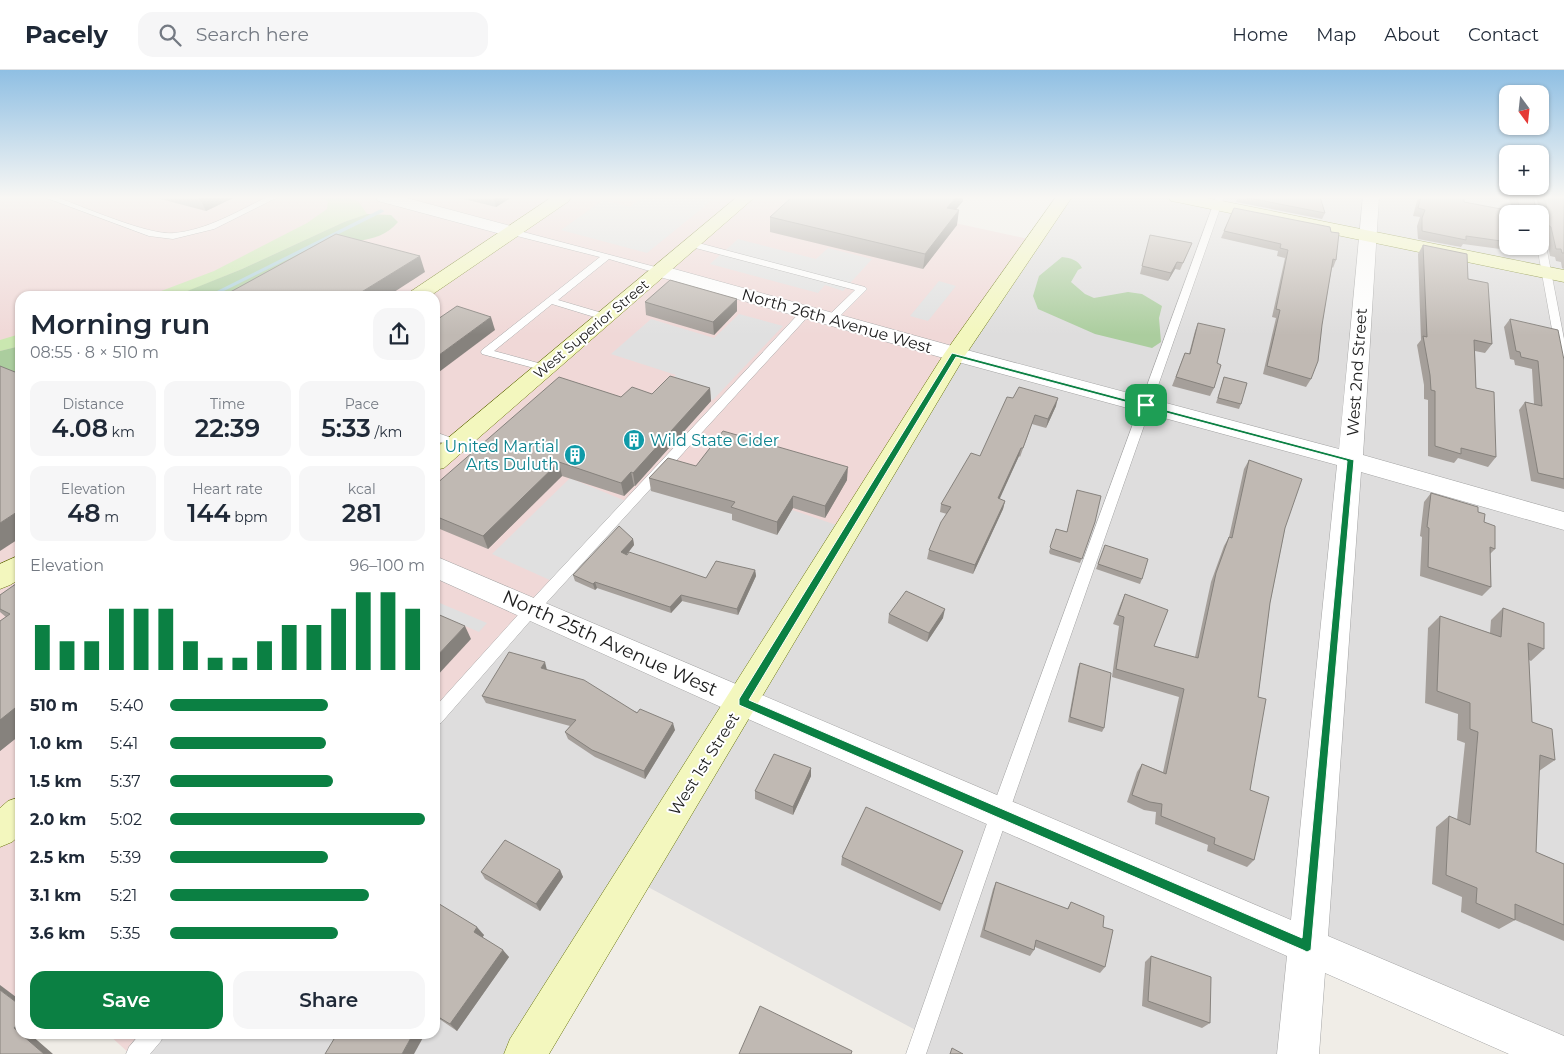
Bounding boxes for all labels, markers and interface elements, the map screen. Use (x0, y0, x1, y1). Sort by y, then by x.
search box (138, 12, 488, 57)
text: Pacely (25, 20, 108, 49)
icon: search (156, 21, 184, 49)
text: Search here (196, 23, 309, 46)
text: Home (1232, 24, 1288, 46)
text: Map (1316, 24, 1356, 46)
text: About (1384, 24, 1440, 46)
text: Contact (1468, 24, 1539, 46)
north arrow (1499, 85, 1549, 135)
map controls (1499, 85, 1549, 255)
button: + (1499, 145, 1549, 195)
button: − (1499, 205, 1549, 255)
street label: West Superior Street (530, 275, 653, 383)
street label: North 26th Avenue West (740, 285, 935, 357)
text: Morning run (30, 307, 210, 341)
street label: West 2nd Street (1343, 307, 1371, 437)
button: share (373, 308, 425, 360)
text: 08:55 · 8 × 510 m (30, 343, 159, 362)
pin (1125, 384, 1167, 426)
icon: arrive (1132, 391, 1160, 419)
text: Distance (62, 395, 124, 413)
text: Time (210, 395, 245, 413)
text: Pace (345, 395, 379, 413)
text: 4.08 (52, 413, 108, 443)
text: 22:39 (195, 413, 260, 443)
text: 5:33 (321, 413, 371, 443)
text: km (108, 423, 135, 441)
text: /km (371, 423, 402, 441)
building icon: Wild State Cider (622, 428, 646, 452)
place label: Wild State Cider (650, 431, 779, 450)
place label: United Martial Arts Duluth (445, 437, 559, 474)
building icon: United Martial Arts Duluth (563, 443, 587, 467)
text: Elevation (61, 480, 126, 498)
text: Heart rate (192, 480, 263, 498)
text: kcal (348, 480, 376, 498)
text: 48 (67, 498, 101, 528)
text: 144 (187, 498, 230, 528)
text: 281 (342, 498, 382, 528)
text: m (101, 508, 119, 526)
text: bpm (230, 508, 268, 526)
text: Elevation (30, 556, 104, 575)
text: 96–100 m (350, 556, 425, 575)
street label: North 25th Avenue West (499, 585, 721, 701)
text: 510 m (30, 696, 78, 715)
text: 5:40 (110, 696, 144, 715)
street label: West 1st Street (665, 709, 744, 819)
text: 1.0 km (30, 734, 83, 753)
text: 5:41 (110, 734, 138, 753)
text: 1.5 km (30, 772, 82, 791)
text: 5:37 (110, 772, 141, 791)
text: 2.0 km (30, 810, 86, 829)
text: 5:02 (110, 810, 142, 829)
text: 2.5 km (30, 848, 85, 867)
text: 5:39 (110, 848, 141, 867)
text: 3.1 km (30, 886, 81, 905)
text: 5:21 (110, 886, 137, 905)
text: 3.6 km (30, 924, 85, 943)
text: 5:35 (110, 924, 140, 943)
button: Save (30, 971, 223, 1029)
button: Share (233, 971, 425, 1029)

